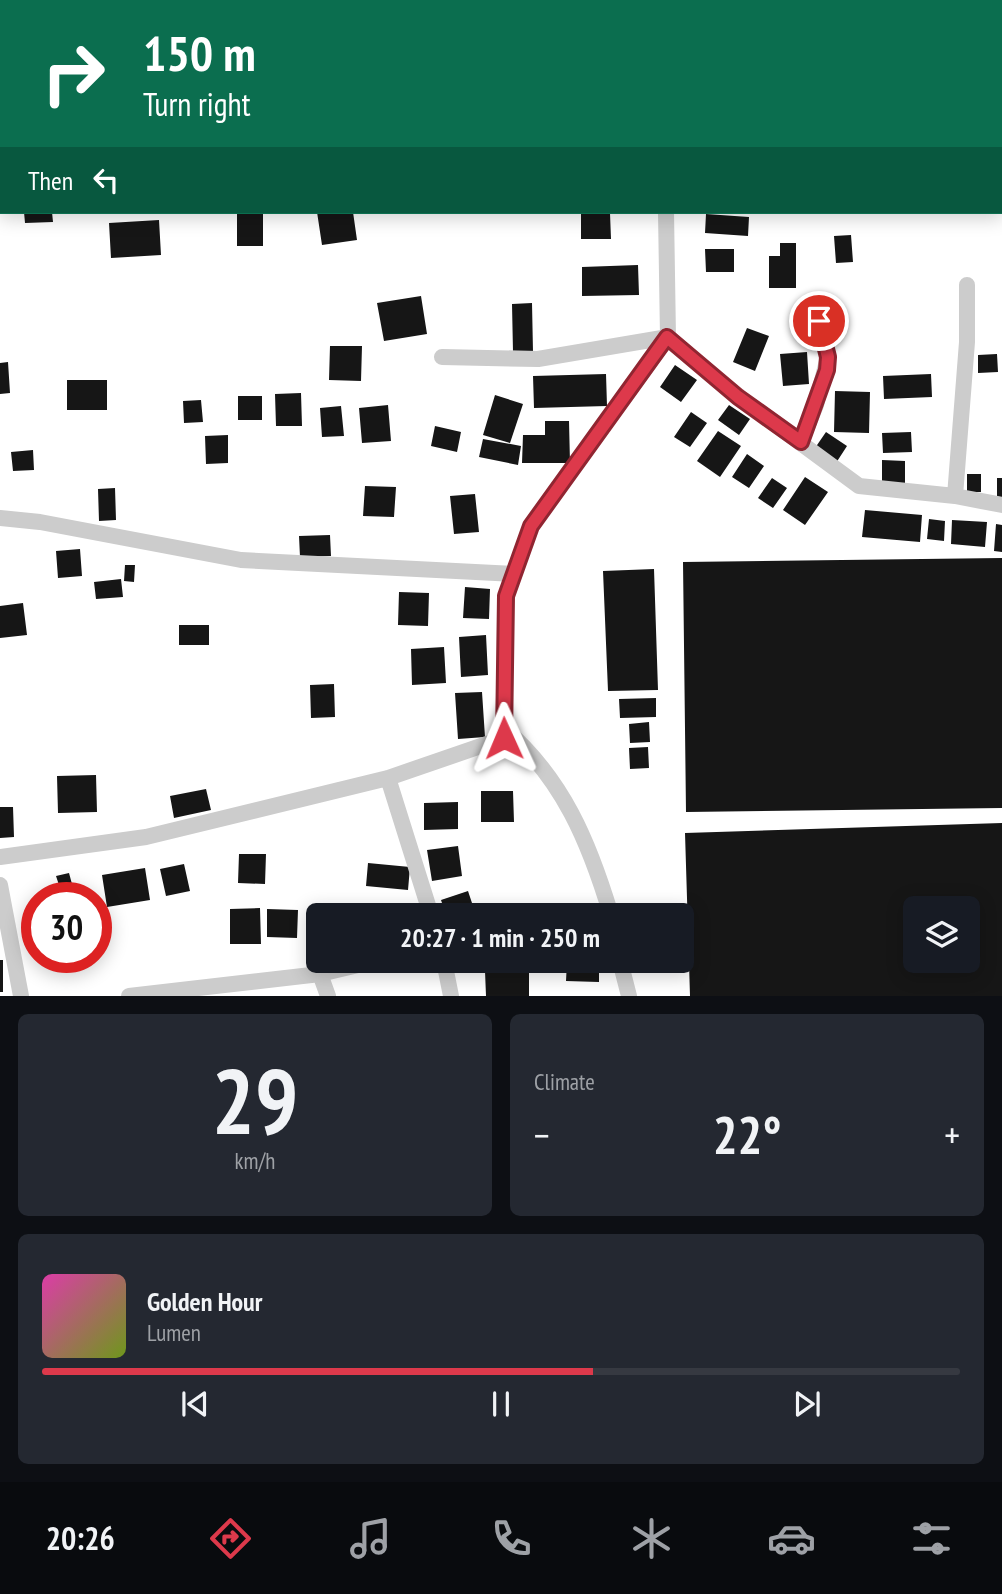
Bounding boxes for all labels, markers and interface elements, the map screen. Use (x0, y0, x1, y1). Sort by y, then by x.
text: 150 m (143, 21, 256, 85)
icon: right (28, 28, 119, 119)
text: Turn right (143, 83, 251, 125)
icon: left (87, 161, 125, 199)
text: Then (28, 164, 73, 197)
pin (789, 291, 849, 351)
icon: arrive (800, 302, 838, 340)
position arrow (467, 701, 541, 775)
speed limit sign: 30 (21, 882, 112, 973)
map controls (903, 896, 980, 973)
button: layers (903, 896, 980, 973)
text: 20:27 · 1 min · 250 m (400, 921, 600, 954)
text: 29 (212, 1041, 299, 1159)
text: Climate (534, 1067, 595, 1096)
text: 22° (713, 1101, 781, 1168)
text: − (534, 1110, 550, 1159)
text: + (944, 1110, 960, 1159)
text: km/h (235, 1146, 275, 1175)
text: Golden Hour (147, 1285, 262, 1318)
text: Lumen (147, 1318, 201, 1347)
icon: previous (176, 1385, 214, 1423)
icon: pause (482, 1385, 520, 1423)
icon: next (788, 1385, 826, 1423)
icon: directions (206, 1514, 255, 1563)
icon: music (346, 1514, 395, 1563)
icon: phone (487, 1514, 536, 1563)
icon: climate (627, 1514, 676, 1563)
icon: car (767, 1514, 816, 1563)
icon: filters (907, 1514, 956, 1563)
text: 20:26 (46, 1517, 115, 1559)

